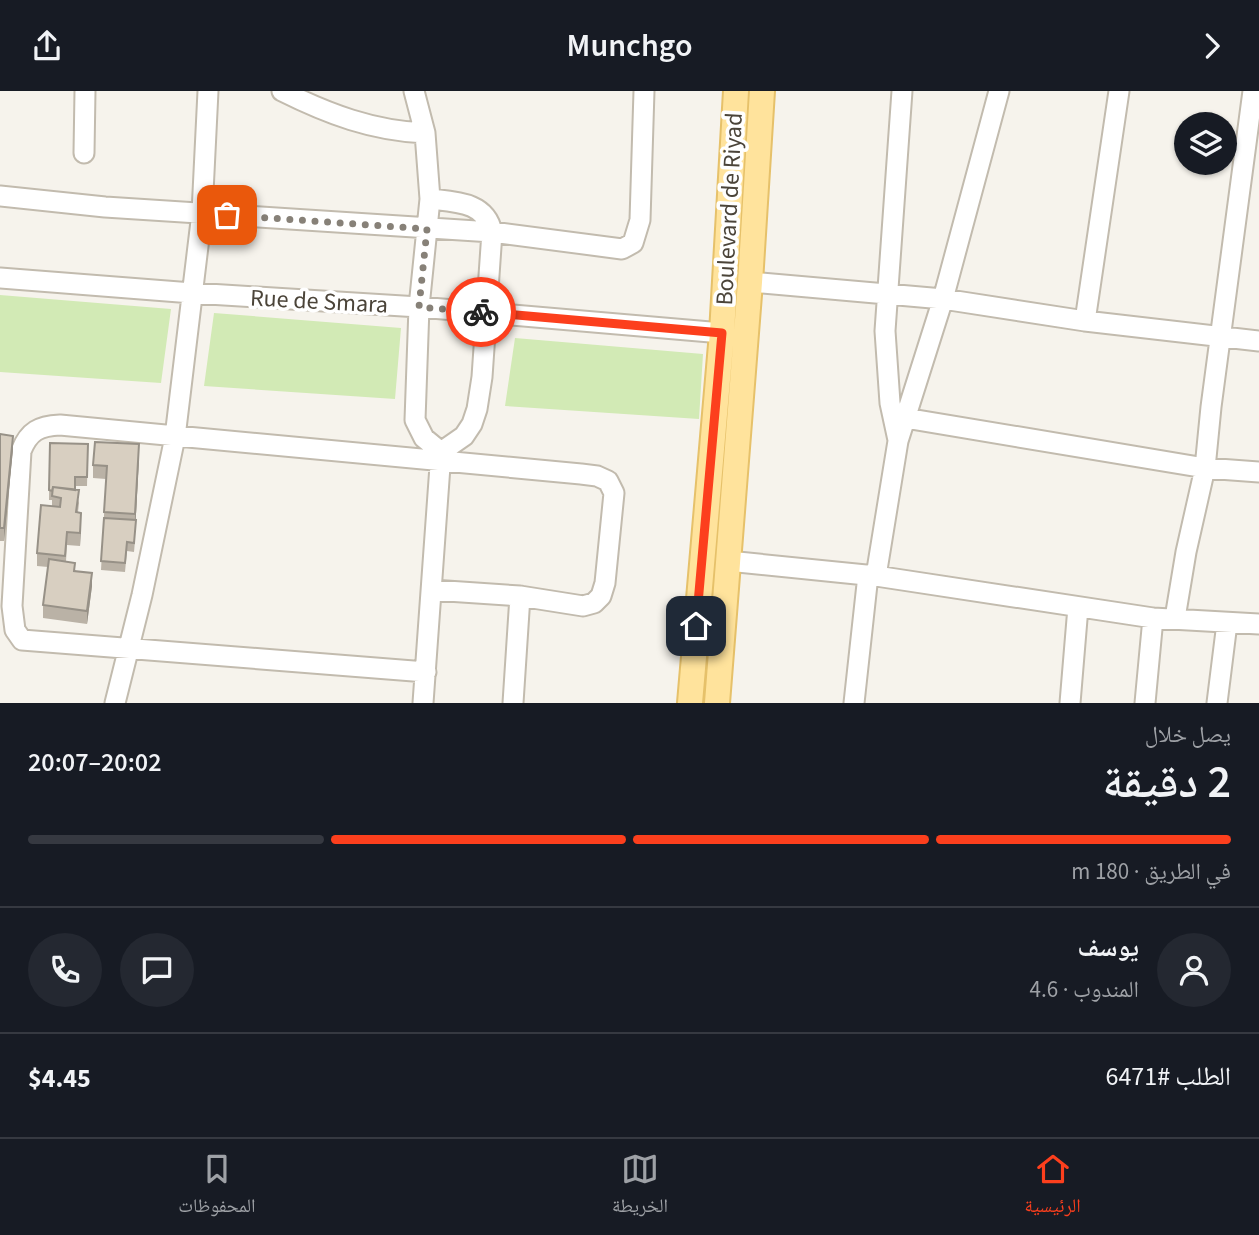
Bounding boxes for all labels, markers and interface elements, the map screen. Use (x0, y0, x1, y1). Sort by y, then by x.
text: Munchgo (567, 23, 692, 69)
icon: share (28, 27, 66, 65)
icon: forward (1193, 27, 1231, 65)
street label: Boulevard de Riyad (707, 112, 752, 306)
map controls (1174, 112, 1237, 175)
button: layers (1174, 112, 1237, 175)
pin (197, 185, 257, 245)
icon: bag (208, 196, 246, 234)
courier (446, 277, 516, 347)
street label: Rue de Smara (249, 280, 389, 323)
icon: bike (462, 293, 500, 331)
pin (666, 596, 726, 656)
icon: home (677, 607, 715, 645)
text: يصل خلال (1145, 718, 1231, 751)
text: 20:02–20:07 (28, 744, 162, 781)
text: 2 دقيقة (1103, 750, 1231, 815)
text: في الطريق · 180 m (1071, 855, 1231, 888)
text: يوسف (1078, 929, 1139, 966)
button: phone (28, 933, 102, 1007)
button: chat (120, 933, 194, 1007)
button: person (1157, 933, 1231, 1007)
text: المندوب · 4.6 (1029, 973, 1139, 1006)
text: الطلب #6471 (1106, 1058, 1231, 1095)
text: $4.45 (28, 1060, 91, 1097)
tab: المحفوظات (178, 1150, 256, 1224)
tab: الخريطة (612, 1150, 668, 1224)
tab: الرئيسية (1024, 1150, 1081, 1224)

